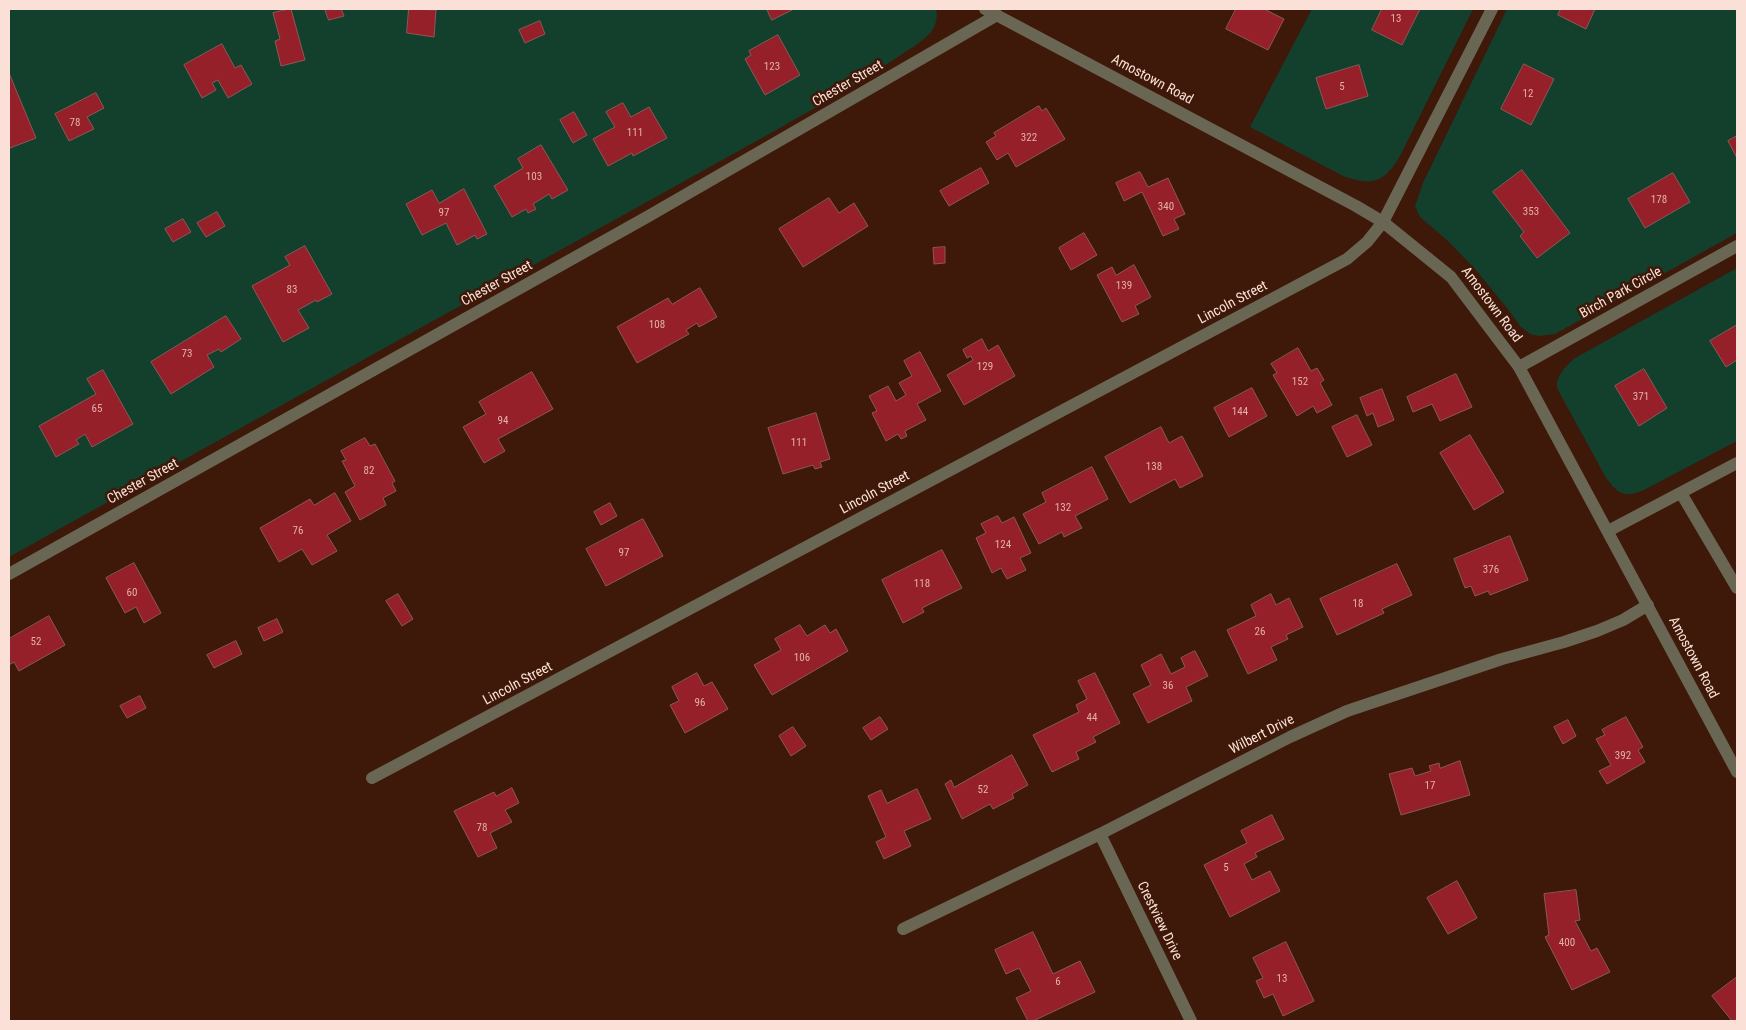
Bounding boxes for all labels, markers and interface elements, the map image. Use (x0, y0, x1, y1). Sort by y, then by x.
house number: 13 (1391, 12, 1401, 26)
street label: Amostown Road (1108, 51, 1196, 109)
street label: Chester Street (810, 57, 886, 111)
house number: 123 (764, 60, 780, 74)
house number: 5 (1339, 80, 1345, 94)
house number: 12 (1523, 87, 1533, 101)
house number: 78 (70, 116, 80, 130)
house number: 111 (627, 126, 643, 140)
house number: 322 (1021, 131, 1037, 145)
house number: 103 (526, 170, 542, 184)
house number: 178 (1651, 193, 1667, 207)
house number: 340 (1158, 200, 1174, 214)
house number: 353 (1523, 205, 1539, 219)
house number: 97 (439, 206, 449, 220)
street label: Chester Street (459, 258, 535, 310)
street label: Amostown Road (1457, 264, 1525, 346)
street label: Birch Park Circle (1577, 264, 1665, 322)
street label: Lincoln Street (1195, 278, 1271, 328)
house number: 139 (1116, 279, 1132, 293)
house number: 83 (287, 283, 297, 297)
house number: 108 (649, 318, 665, 332)
house number: 73 (182, 347, 192, 361)
house number: 129 (977, 360, 993, 374)
house number: 152 (1292, 375, 1308, 389)
house number: 371 (1633, 390, 1649, 404)
house number: 65 (92, 402, 102, 416)
house number: 144 (1232, 405, 1248, 419)
house number: 94 (498, 414, 508, 428)
house number: 111 (791, 436, 807, 450)
street label: Chester Street (105, 456, 181, 508)
house number: 138 (1146, 460, 1162, 474)
house number: 82 (364, 464, 374, 478)
street label: Lincoln Street (837, 468, 913, 518)
house number: 132 (1055, 501, 1071, 515)
house number: 76 (293, 524, 303, 538)
house number: 124 (995, 538, 1011, 552)
house number: 97 (619, 546, 629, 560)
house number: 376 (1483, 563, 1499, 577)
house number: 118 (914, 577, 930, 591)
house number: 60 (127, 586, 137, 600)
house number: 18 (1353, 597, 1363, 611)
street label: Amostown Road (1664, 614, 1722, 702)
house number: 26 (1255, 625, 1265, 639)
house number: 52 (31, 635, 41, 649)
house number: 106 (794, 651, 810, 665)
street label: Lincoln Street (480, 659, 556, 709)
house number: 36 (1163, 679, 1173, 693)
house number: 96 (695, 696, 705, 710)
house number: 44 (1087, 711, 1097, 725)
street label: Wilbert Drive (1227, 712, 1297, 758)
house number: 392 (1615, 749, 1631, 763)
house number: 17 (1425, 779, 1435, 793)
house number: 52 (978, 783, 988, 797)
house number: 78 (477, 821, 487, 835)
house number: 5 (1223, 861, 1229, 875)
street label: Crestview Drive (1133, 879, 1185, 963)
house number: 400 (1559, 936, 1575, 950)
house number: 13 (1277, 972, 1287, 986)
house number: 6 (1055, 975, 1061, 989)

